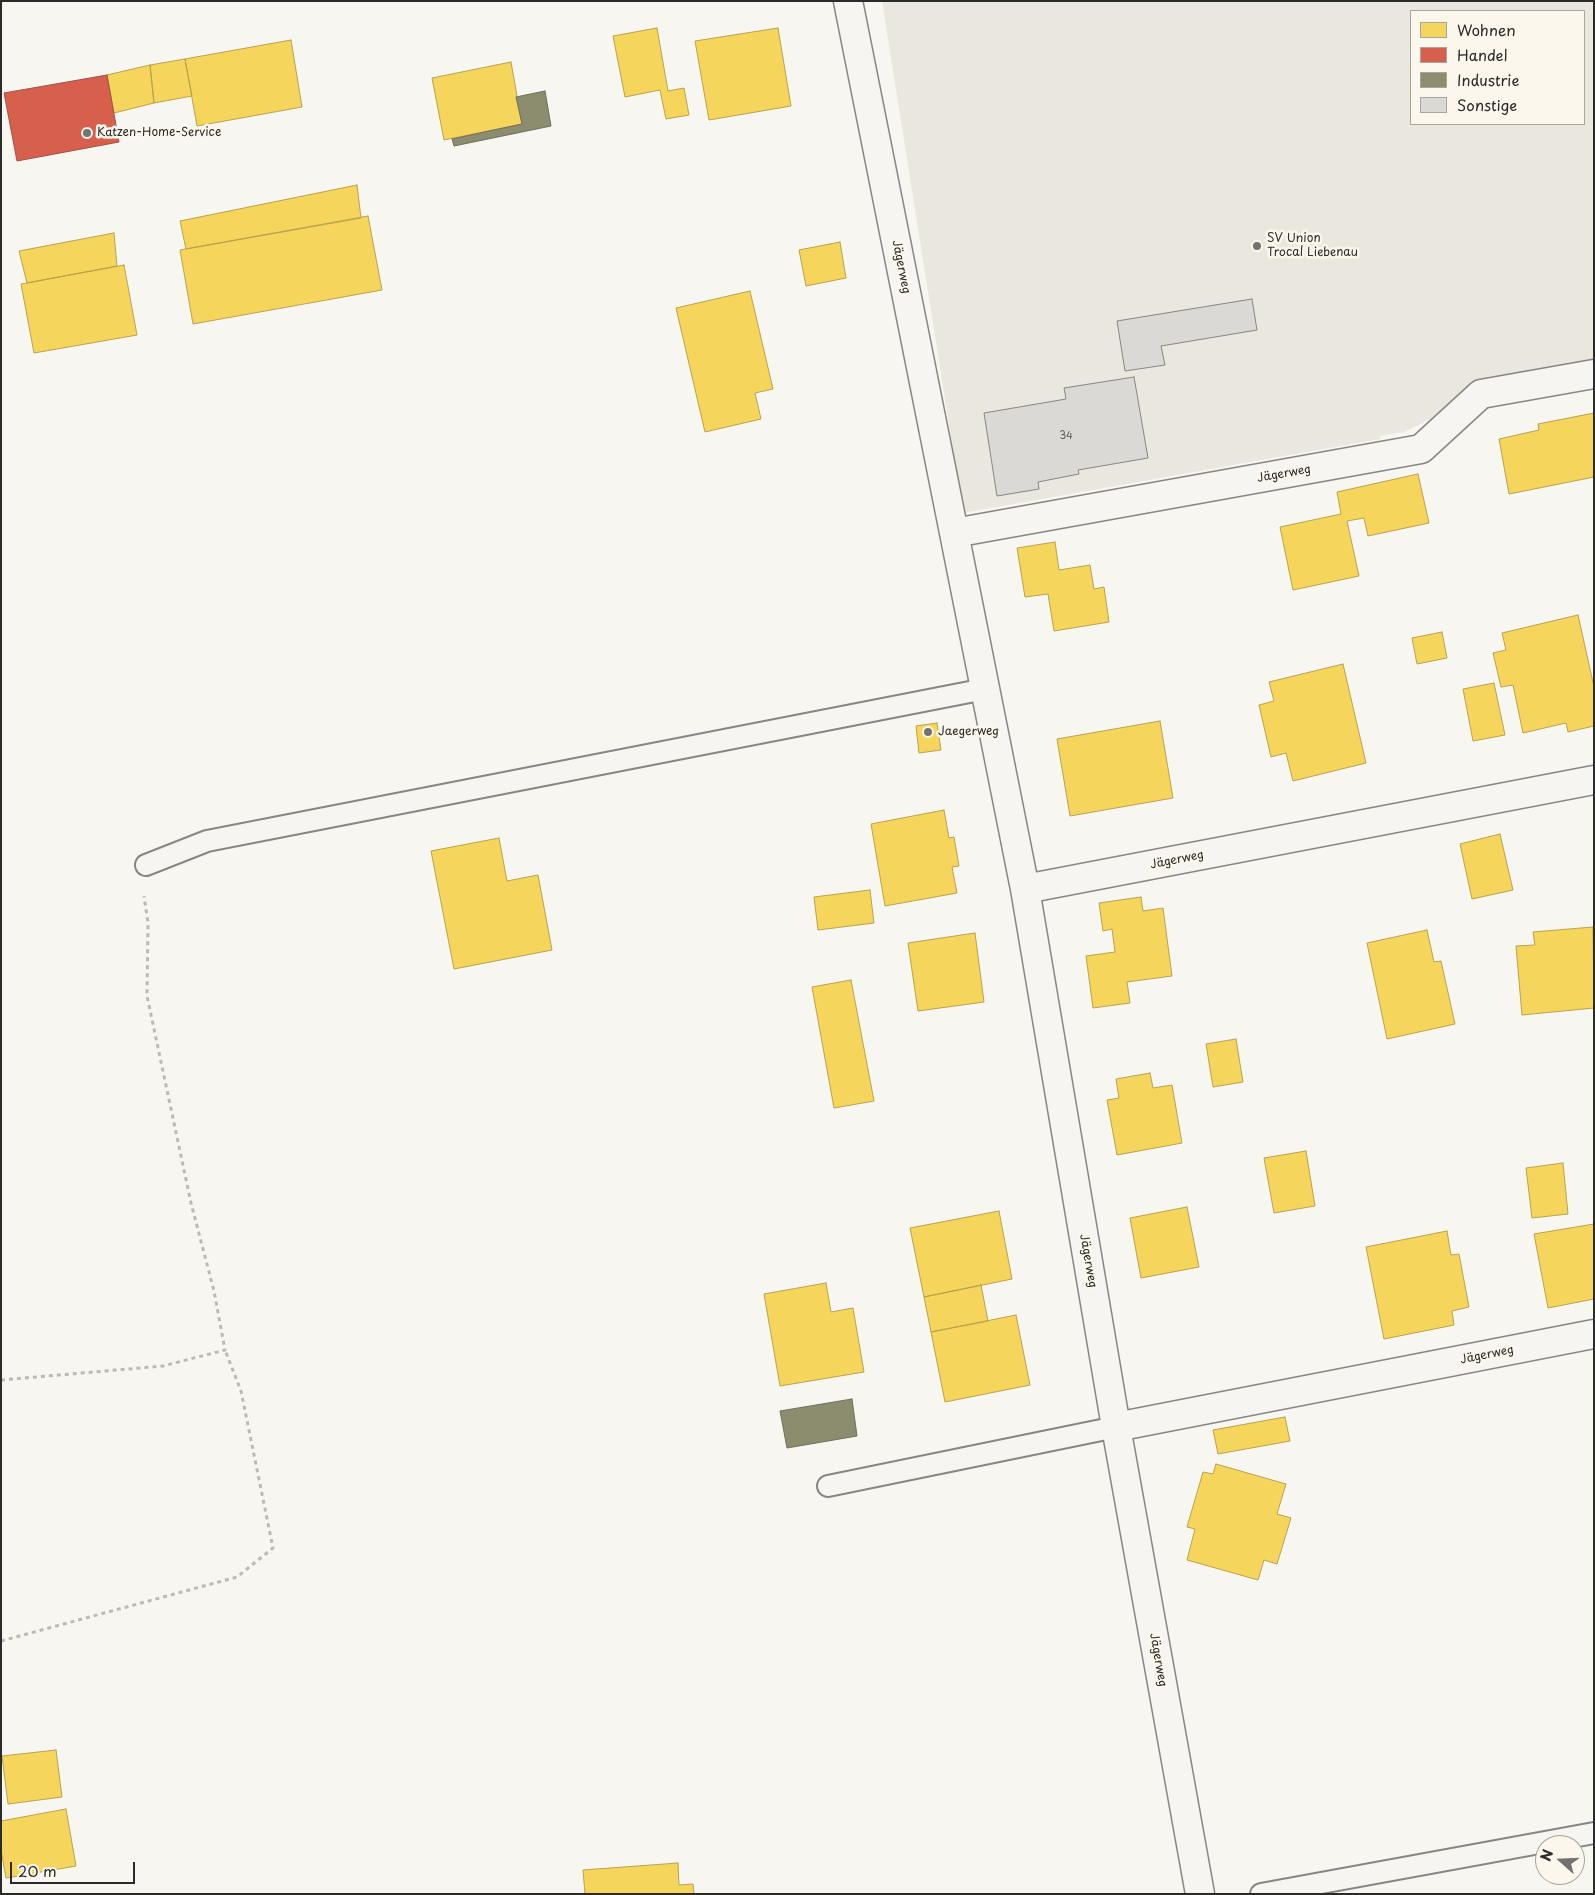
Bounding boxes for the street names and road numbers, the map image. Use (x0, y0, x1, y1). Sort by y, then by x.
street label: Jägerweg (889, 239, 913, 295)
street label: Jägerweg (1256, 462, 1312, 486)
street label: Jägerweg (1149, 848, 1205, 872)
street label: Jägerweg (1076, 1233, 1100, 1289)
street label: Jägerweg (1459, 1343, 1515, 1367)
street label: Jägerweg (1146, 1632, 1170, 1688)

